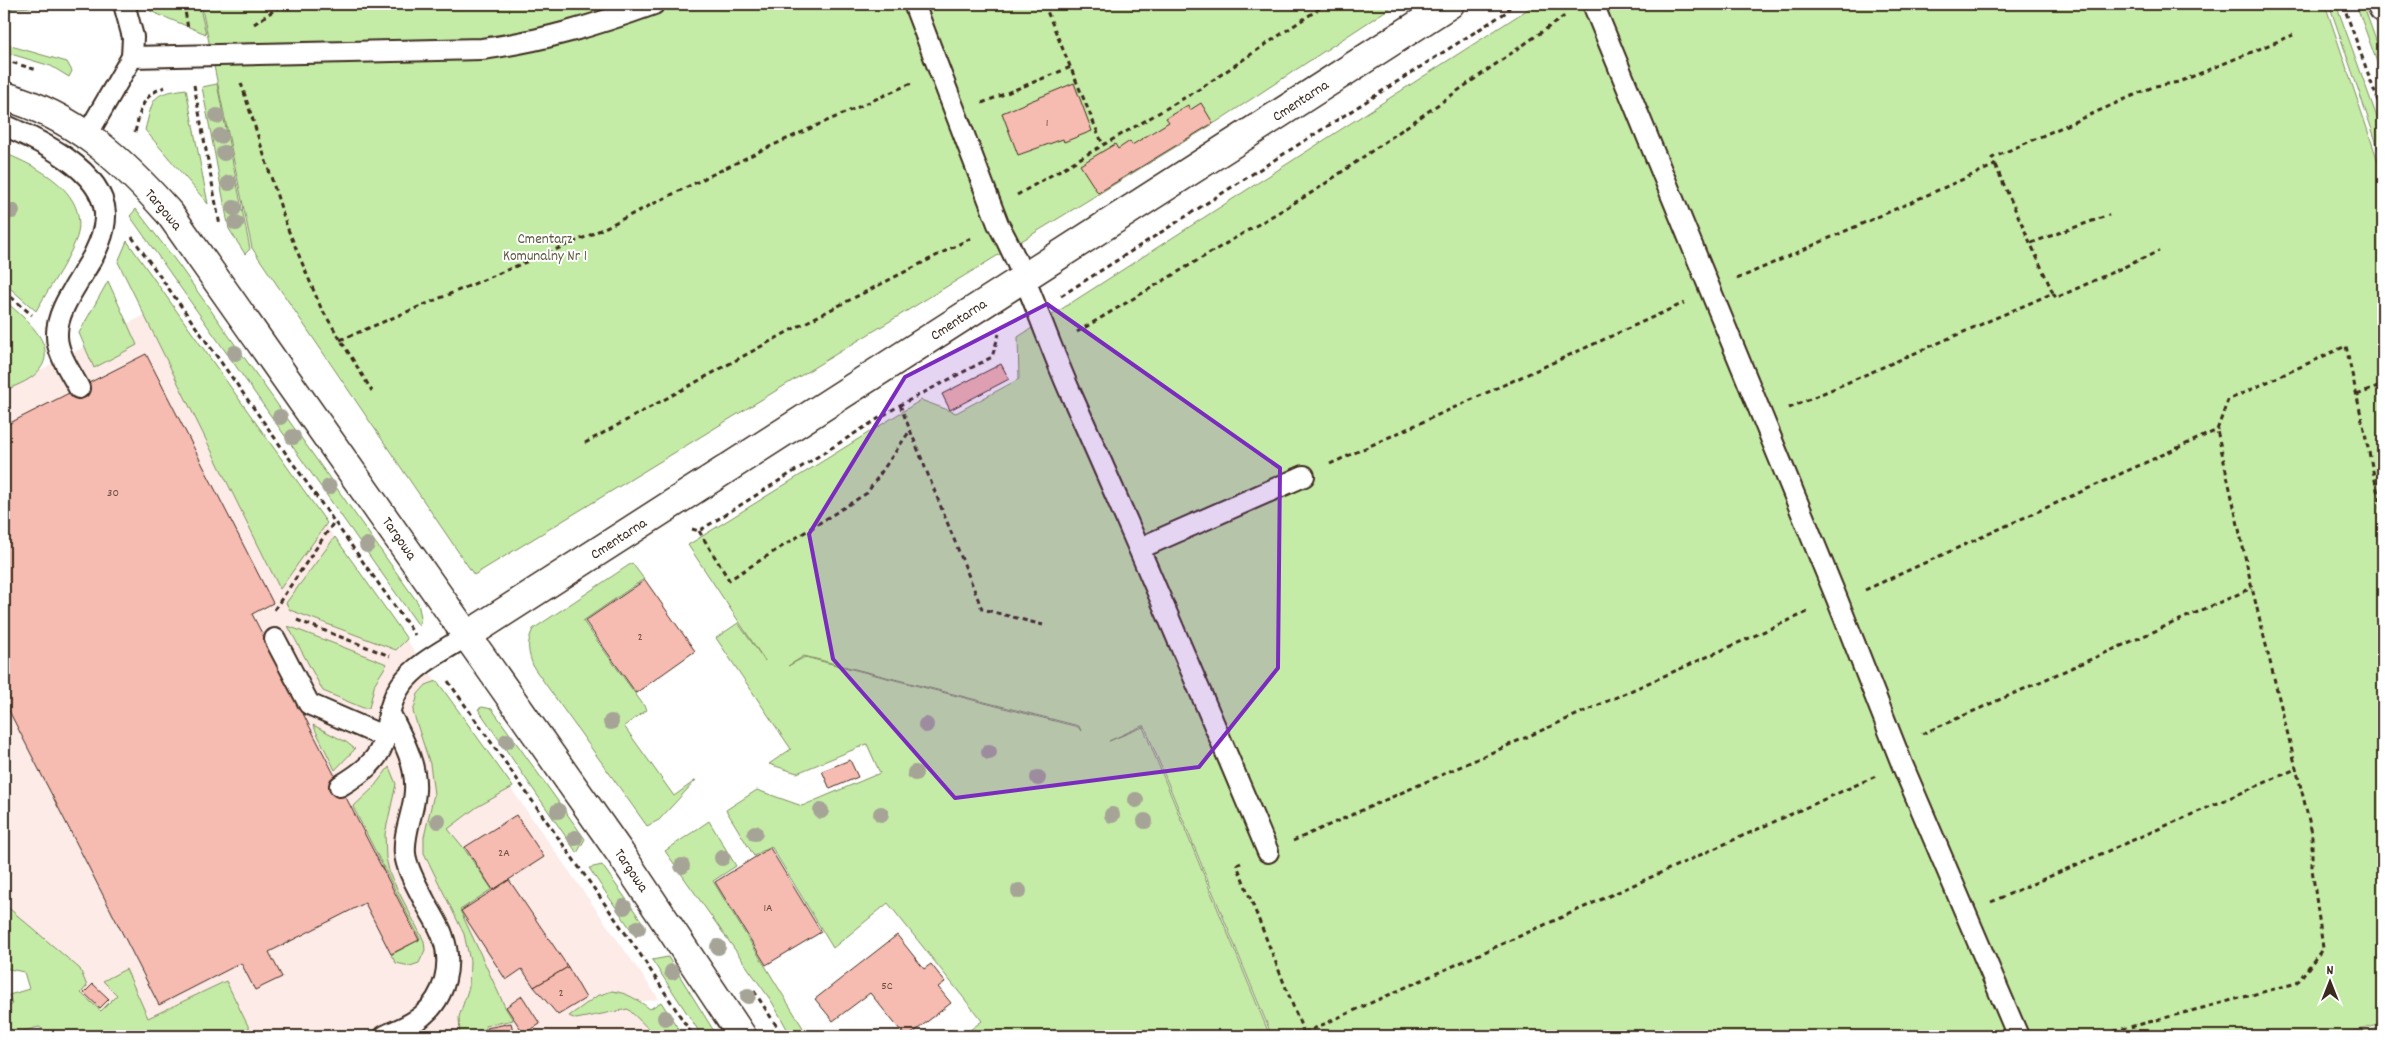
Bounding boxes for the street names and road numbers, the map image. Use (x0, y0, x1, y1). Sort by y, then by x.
street label: Cmentarna (1269, 75, 1334, 128)
street label: Targowa (138, 185, 187, 237)
street label: Cmentarna (927, 294, 992, 347)
street label: Targowa (375, 513, 422, 566)
street label: Cmentarna (587, 513, 652, 566)
street label: Targowa (608, 845, 654, 898)

